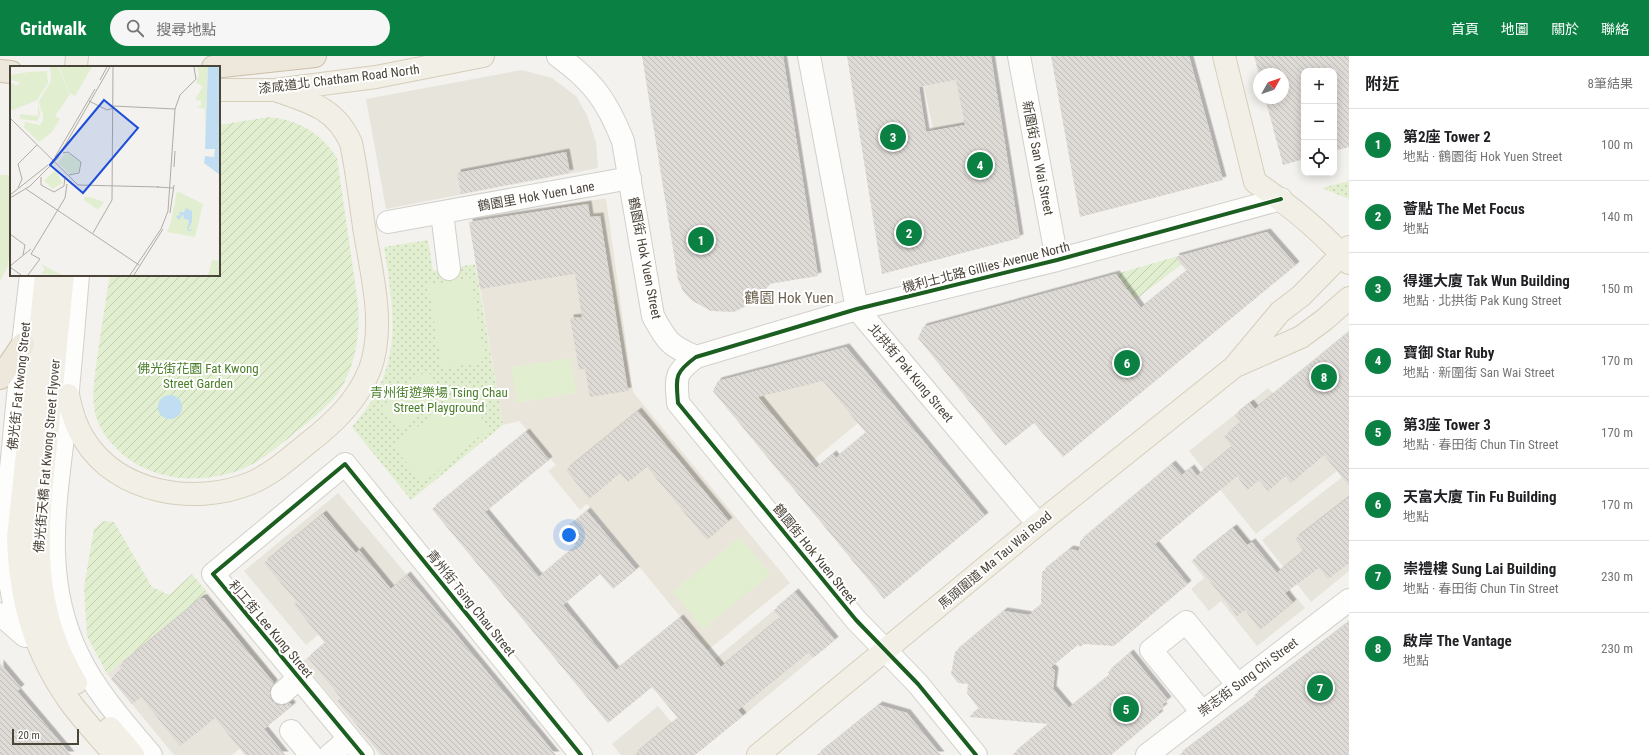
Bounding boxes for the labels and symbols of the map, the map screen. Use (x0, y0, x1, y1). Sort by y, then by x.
street label: 漆咸道北 Chatham Road North (258, 62, 420, 96)
inset map (10, 66, 220, 276)
north arrow (1253, 68, 1289, 104)
street label: 新圍街 San Wai Street (1020, 99, 1057, 217)
pin: 3 (880, 122, 906, 152)
pin: 4 (967, 150, 993, 180)
street label: 鶴園里 Hok Yuen Lane (476, 178, 596, 214)
street label: 鶴園街 Hok Yuen Street (626, 196, 664, 320)
pin: 2 (896, 218, 922, 248)
pin: 1 (688, 225, 714, 255)
street label: 機利士北路 Gillies Avenue North (901, 239, 1071, 295)
district label: 鶴園 Hok Yuen (744, 289, 834, 307)
street label: 佛光街 Fat Kwong Street (5, 321, 33, 451)
street label: 北拱街 Pak Kung Street (866, 321, 957, 425)
pin: 6 (1114, 348, 1140, 378)
street label: 佛光街天橋 Fat Kwong Street Flyover (31, 358, 63, 553)
park label: 佛光街花園 Fat Kwong Street Garden (137, 361, 259, 391)
pin: 8 (1311, 362, 1337, 392)
park label: 青州街遊樂場 Tsing Chau Street Playground (370, 385, 508, 415)
street label: 鶴園街 Hok Yuen Street (770, 501, 860, 607)
street label: 馬頭圍道 Ma Tau Wai Road (935, 508, 1055, 612)
your location (559, 525, 579, 545)
street label: 青州街 Tsing Chau Street (424, 547, 519, 659)
street label: 利工街 Lee Kung Street (226, 577, 316, 681)
street label: 崇志街 Sung Chi Street (1195, 635, 1301, 719)
pin: 7 (1307, 673, 1333, 703)
pin: 5 (1113, 694, 1139, 724)
scale bar (12, 727, 79, 746)

